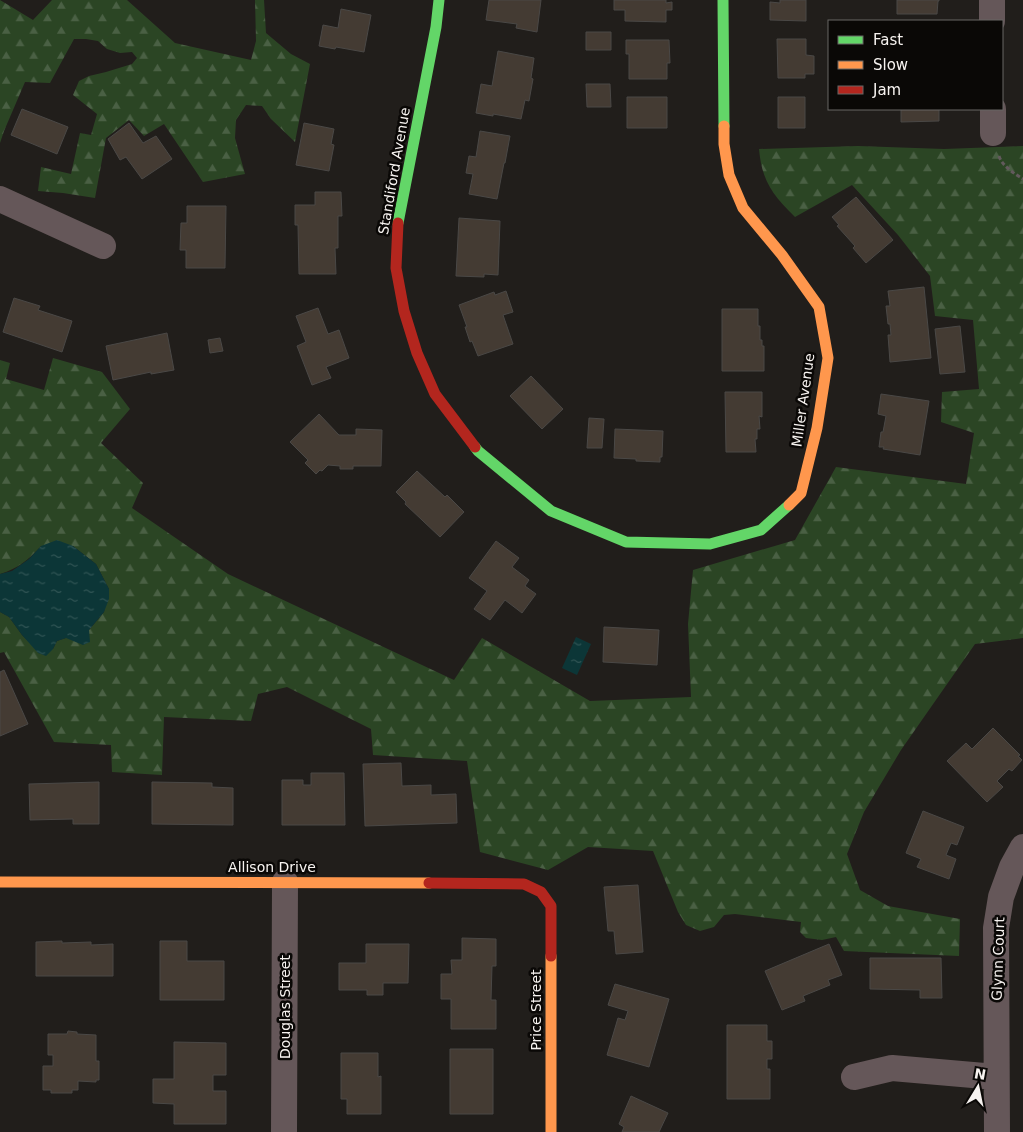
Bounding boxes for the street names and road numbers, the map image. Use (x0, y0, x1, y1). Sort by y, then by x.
street label: Standiford Avenue (375, 106, 413, 236)
street label: Miller Avenue (788, 352, 818, 448)
street label: Allison Drive (228, 859, 316, 875)
street label: Glynn Court (989, 916, 1007, 1001)
street label: Douglas Street (277, 955, 293, 1059)
street label: Price Street (528, 969, 544, 1051)

